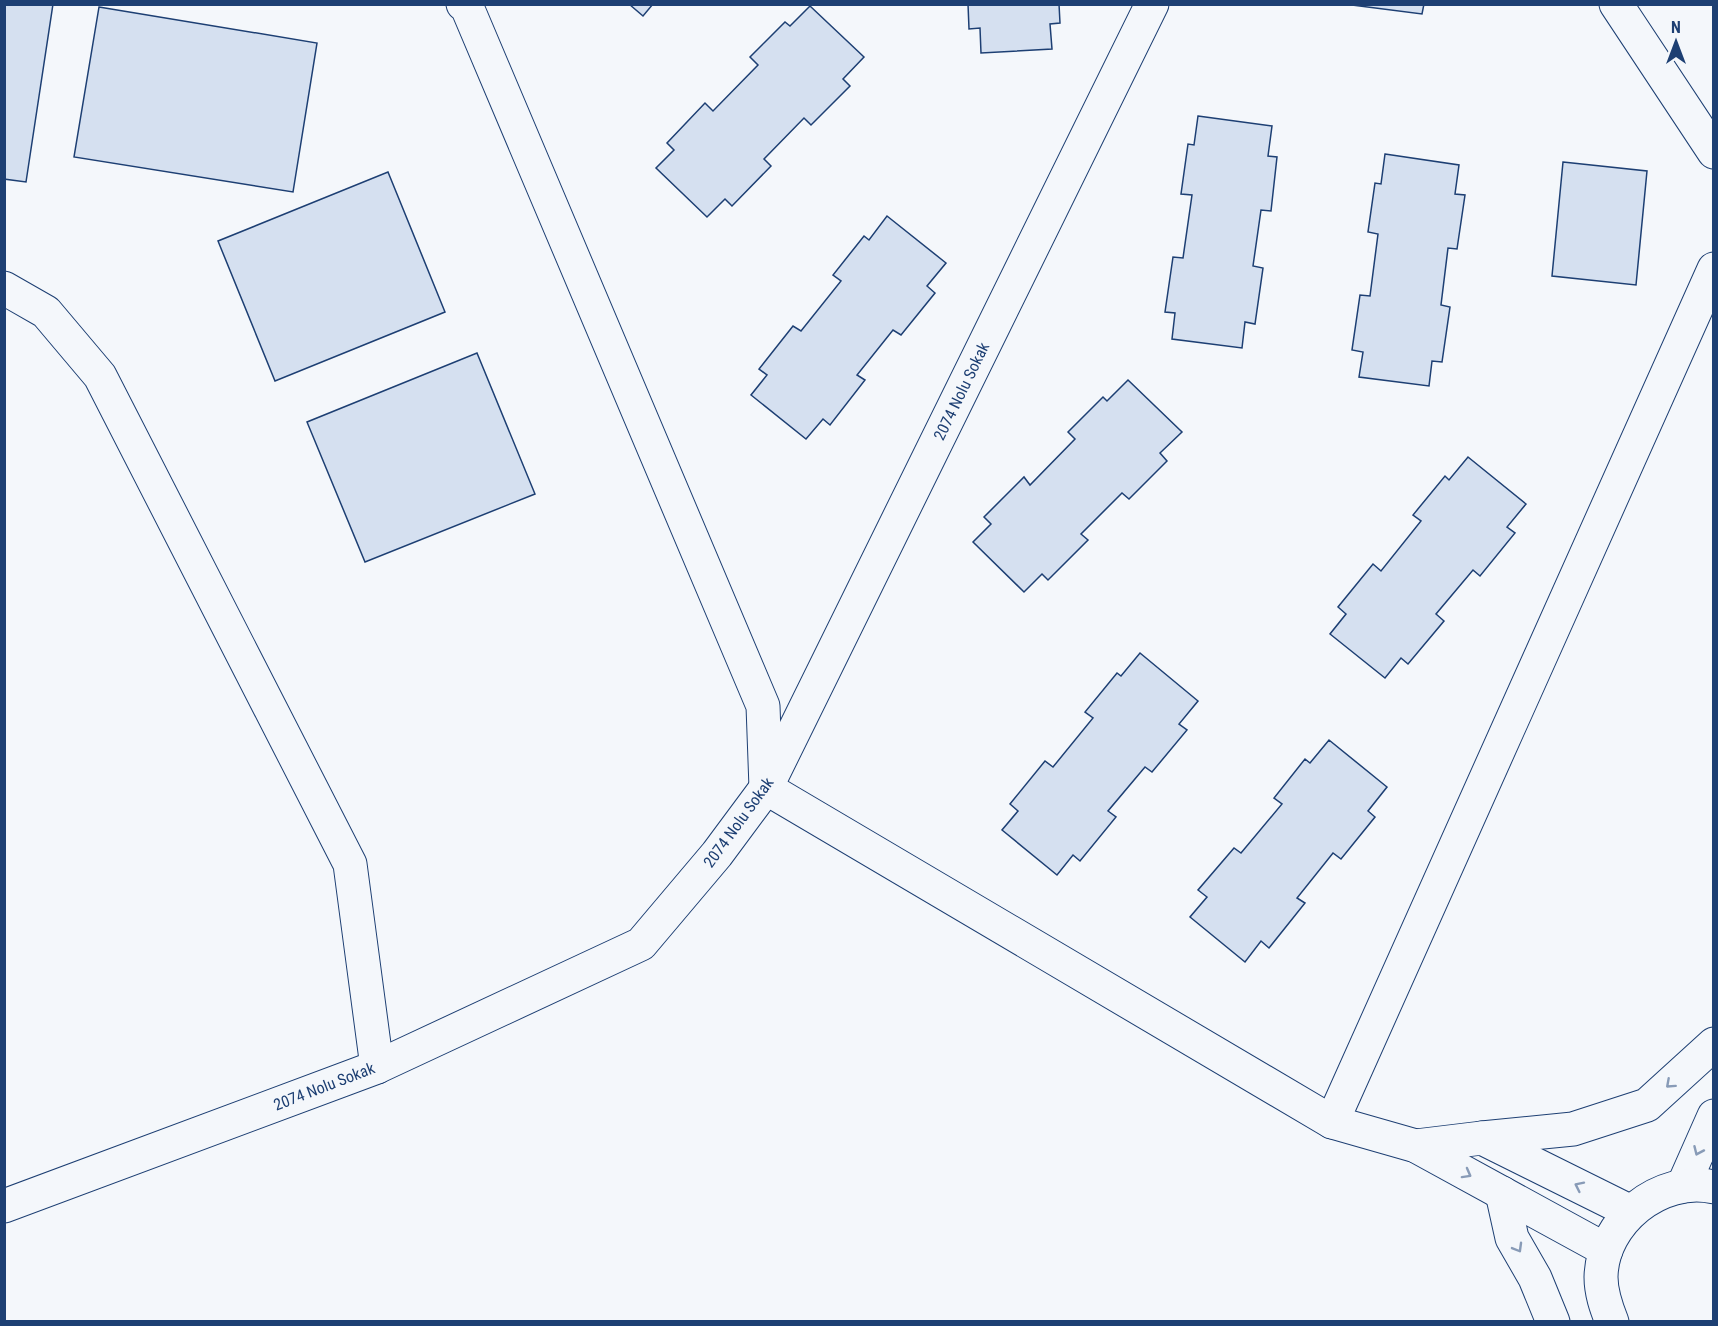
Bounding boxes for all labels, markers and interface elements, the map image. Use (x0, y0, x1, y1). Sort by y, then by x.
north arrow (1646, 12, 1706, 72)
text: N (1671, 18, 1681, 37)
street label: 2074 Nolu Sokak (930, 338, 994, 443)
street label: 2074 Nolu Sokak (699, 773, 778, 871)
street label: 2074 Nolu Sokak (271, 1058, 378, 1114)
one-way arrow (1666, 1077, 1677, 1088)
one-way arrow (1693, 1145, 1705, 1156)
one-way arrow (1461, 1167, 1471, 1178)
one-way arrow (1574, 1181, 1585, 1193)
one-way arrow (1511, 1242, 1522, 1253)

